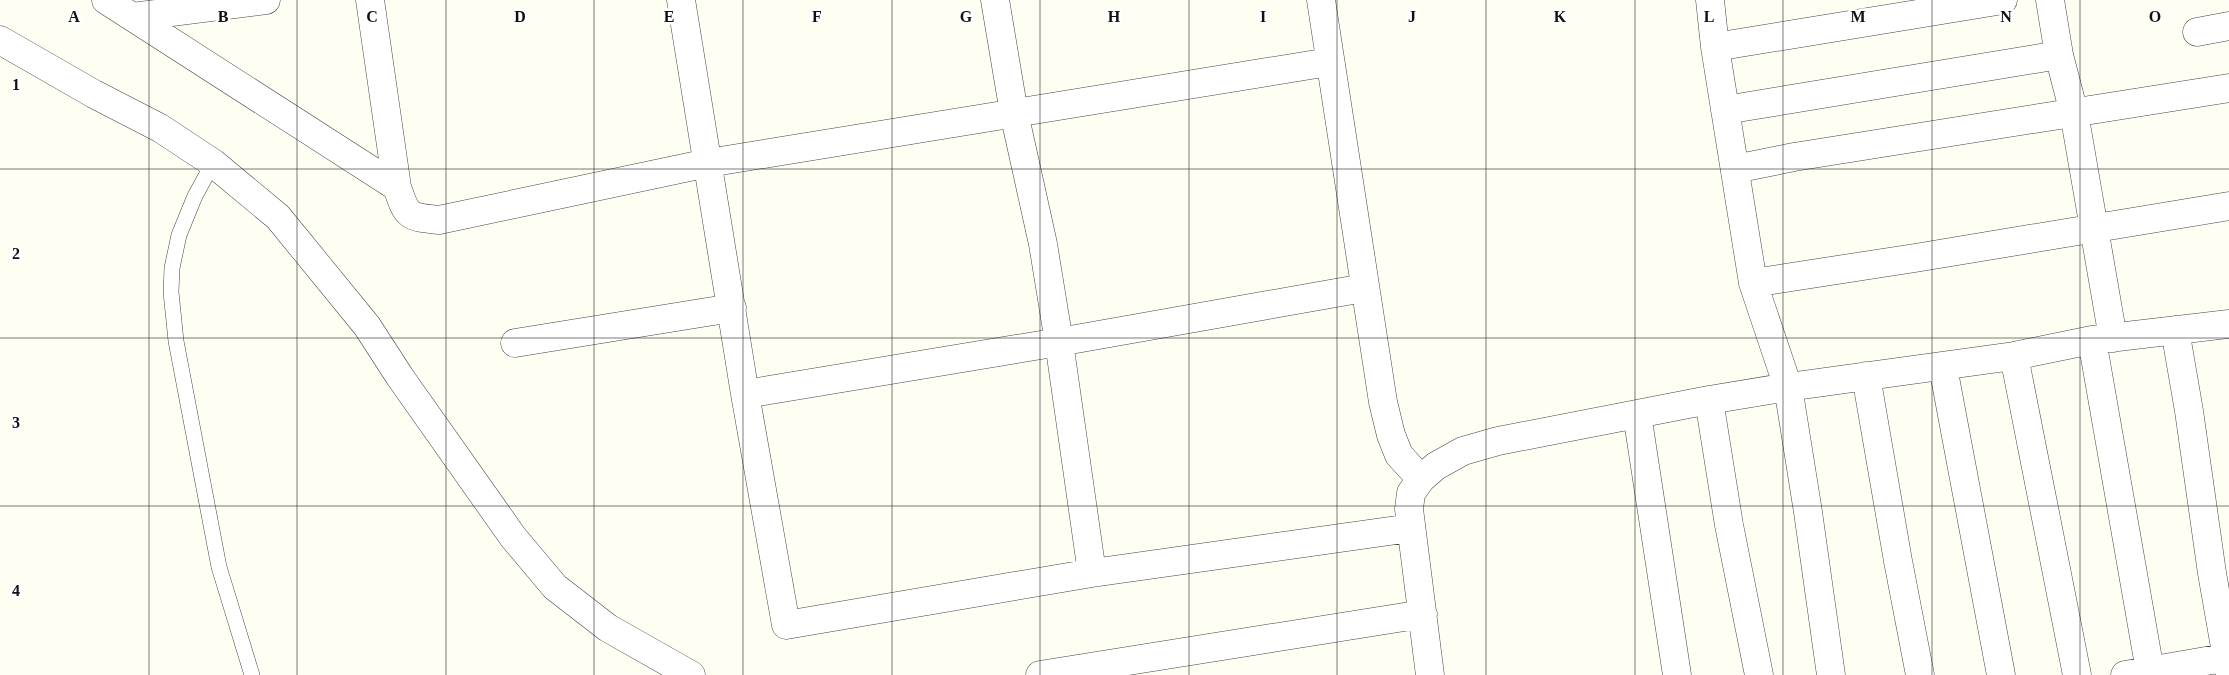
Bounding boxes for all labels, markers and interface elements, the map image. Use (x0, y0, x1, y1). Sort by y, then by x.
text: A (68, 8, 80, 25)
text: B (218, 8, 229, 25)
text: C (366, 8, 378, 25)
text: D (514, 8, 526, 25)
text: E (664, 8, 674, 25)
text: F (812, 8, 822, 25)
text: G (960, 8, 973, 25)
text: H (1108, 8, 1121, 25)
text: I (1260, 8, 1266, 25)
text: J (1408, 8, 1416, 25)
text: K (1554, 8, 1567, 25)
text: L (1704, 8, 1714, 25)
text: M (1850, 8, 1866, 25)
text: N (2000, 8, 2012, 25)
text: O (2149, 8, 2161, 25)
text: 1 (12, 76, 20, 93)
text: 2 (12, 245, 20, 262)
text: 3 (12, 414, 20, 431)
text: 4 (12, 582, 20, 599)

